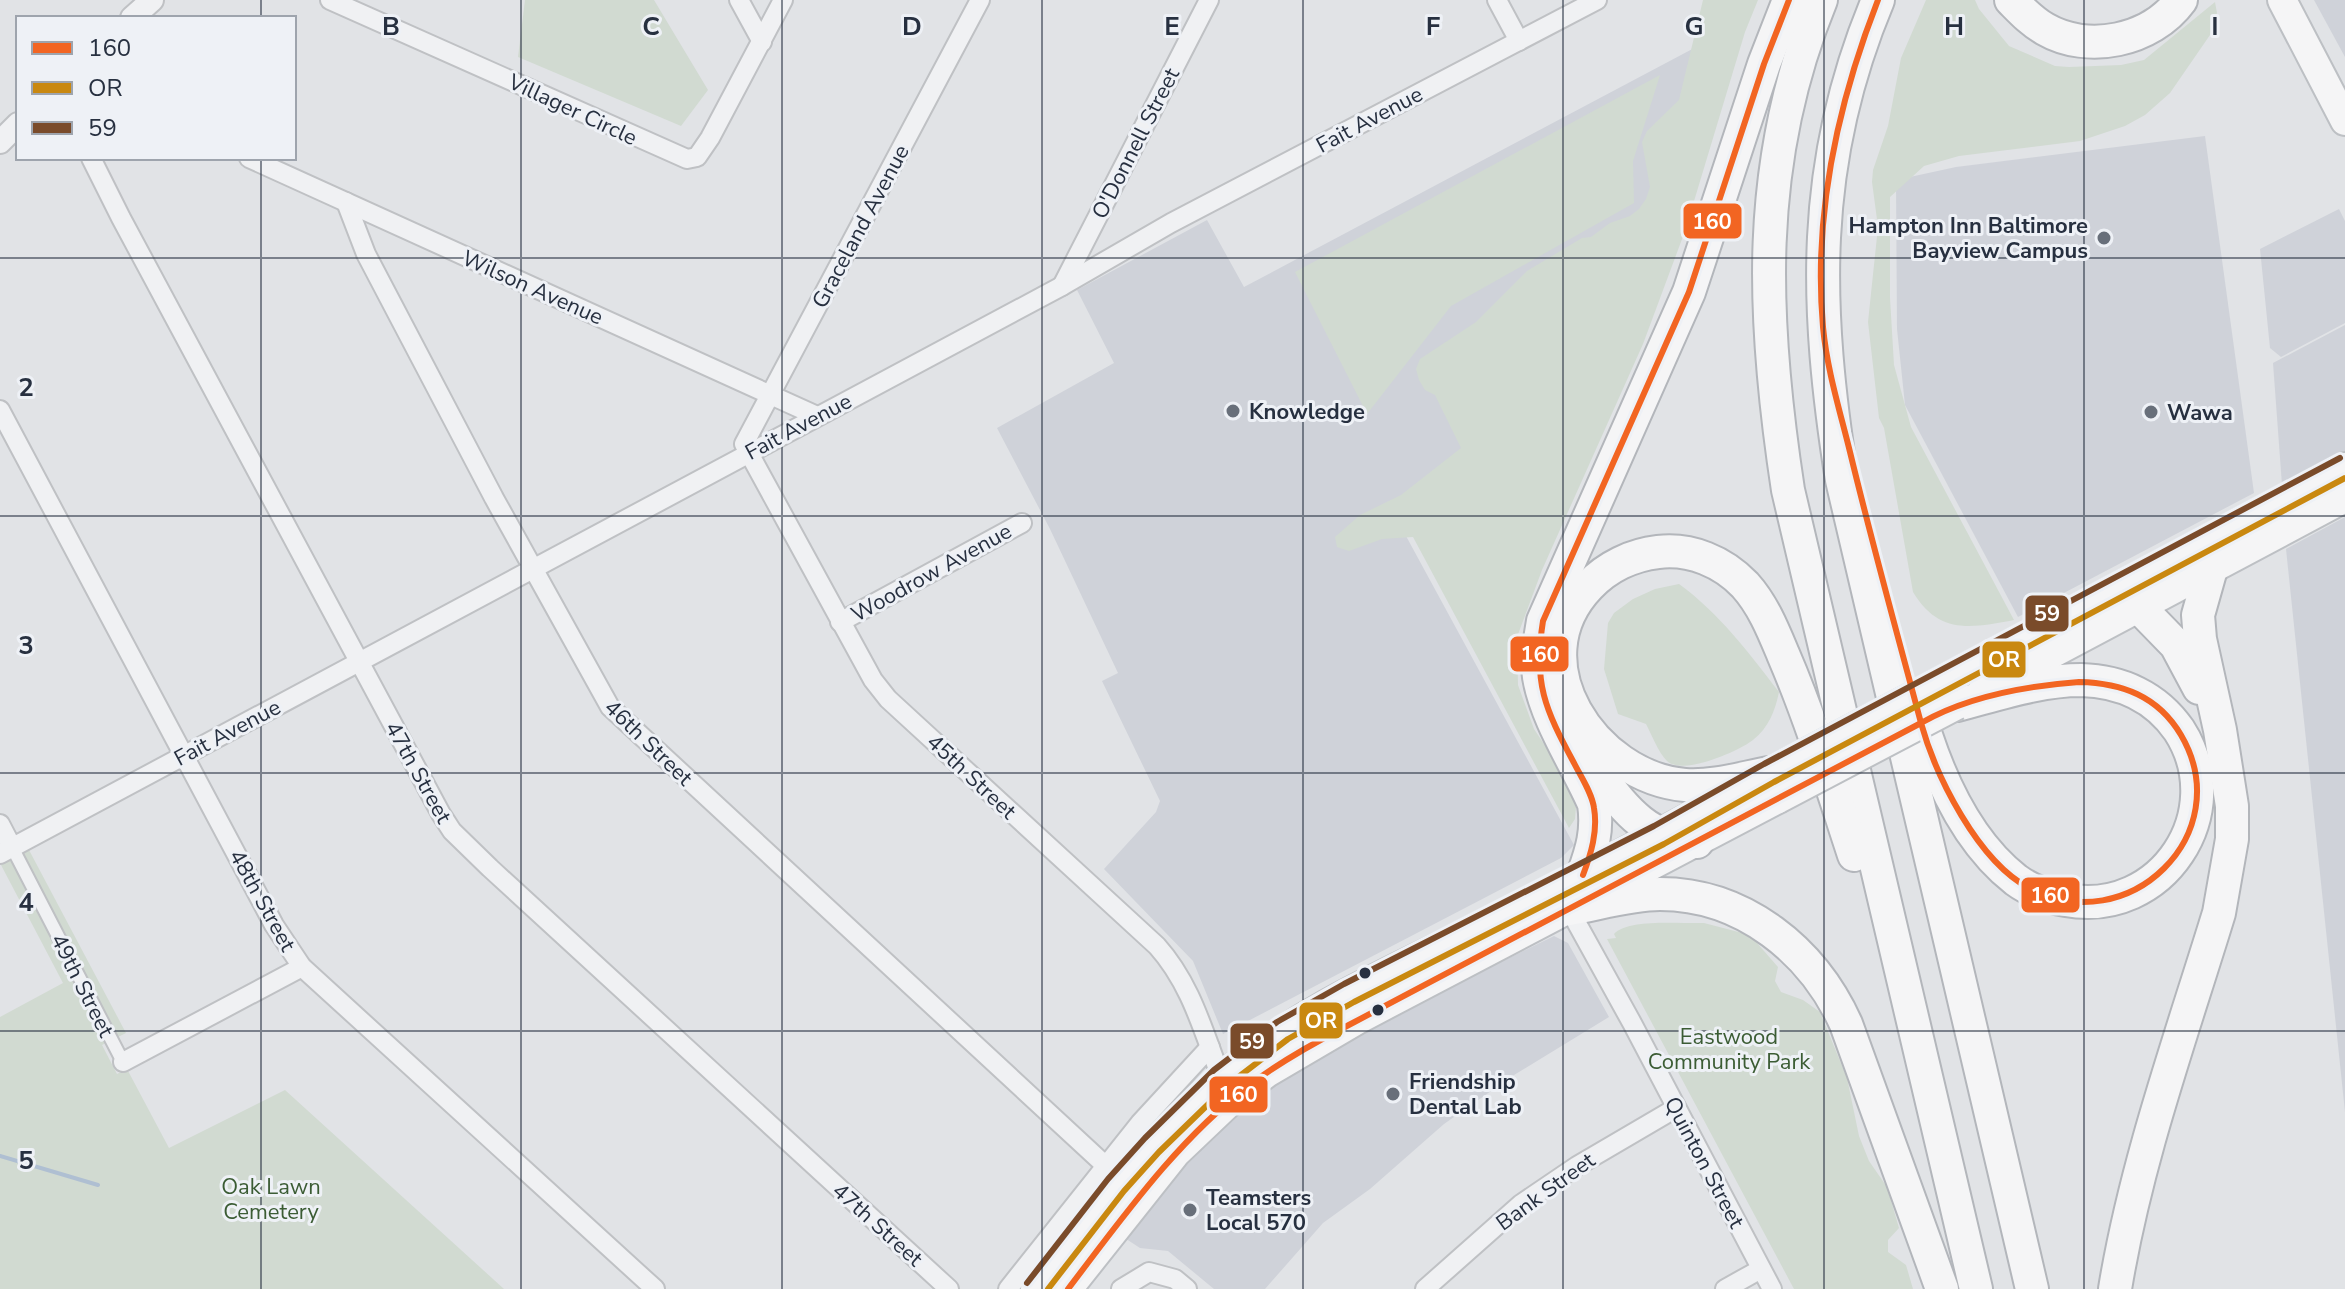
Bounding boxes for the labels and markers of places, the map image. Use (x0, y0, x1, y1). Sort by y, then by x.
place label: Hampton Inn Baltimore Bayview Campus (1849, 211, 2088, 266)
marker: Hampton Inn Baltimore Bayview Campus (2095, 229, 2113, 247)
place label: Knowledge (1249, 397, 1365, 427)
place label: Wawa (2167, 398, 2233, 428)
marker: Knowledge (1224, 402, 1242, 420)
marker: Wawa (2142, 403, 2160, 421)
unlabelled marker (1357, 965, 1373, 981)
unlabelled marker (1370, 1002, 1386, 1018)
place label: Friendship Dental Lab (1409, 1067, 1522, 1122)
marker: Friendship Dental Lab (1384, 1085, 1402, 1103)
place label: Teamsters Local 570 (1206, 1183, 1311, 1238)
marker: Teamsters Local 570 (1181, 1201, 1199, 1219)

